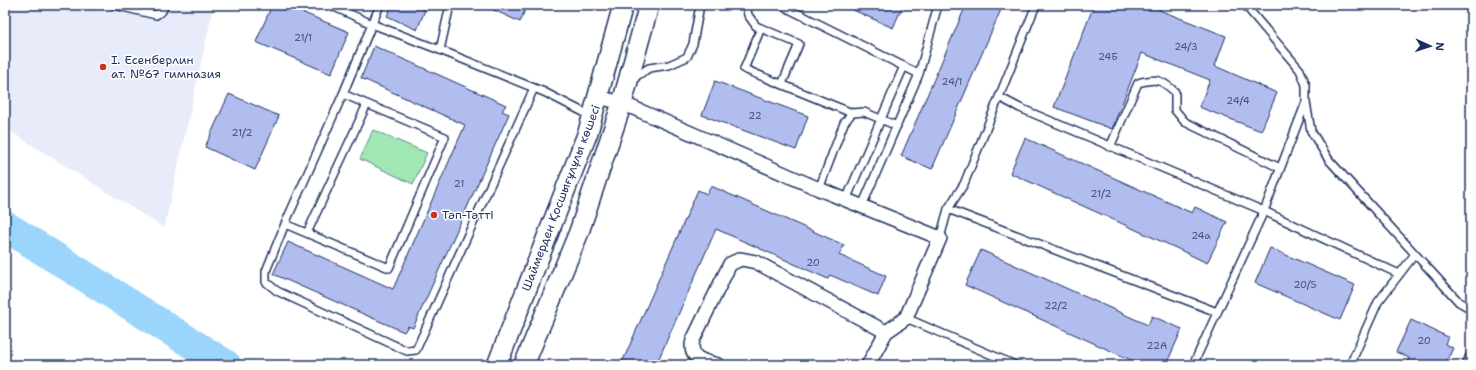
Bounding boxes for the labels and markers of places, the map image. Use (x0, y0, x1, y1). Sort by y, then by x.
place label: І. Есенберлин ат. №67 гимназия (111, 52, 221, 82)
marker: І. Есенберлин ат. №67 гимназия (98, 62, 108, 72)
place label: Тәп-Тәтті (442, 207, 494, 223)
marker: Тәп-Тәтті (429, 210, 439, 220)

